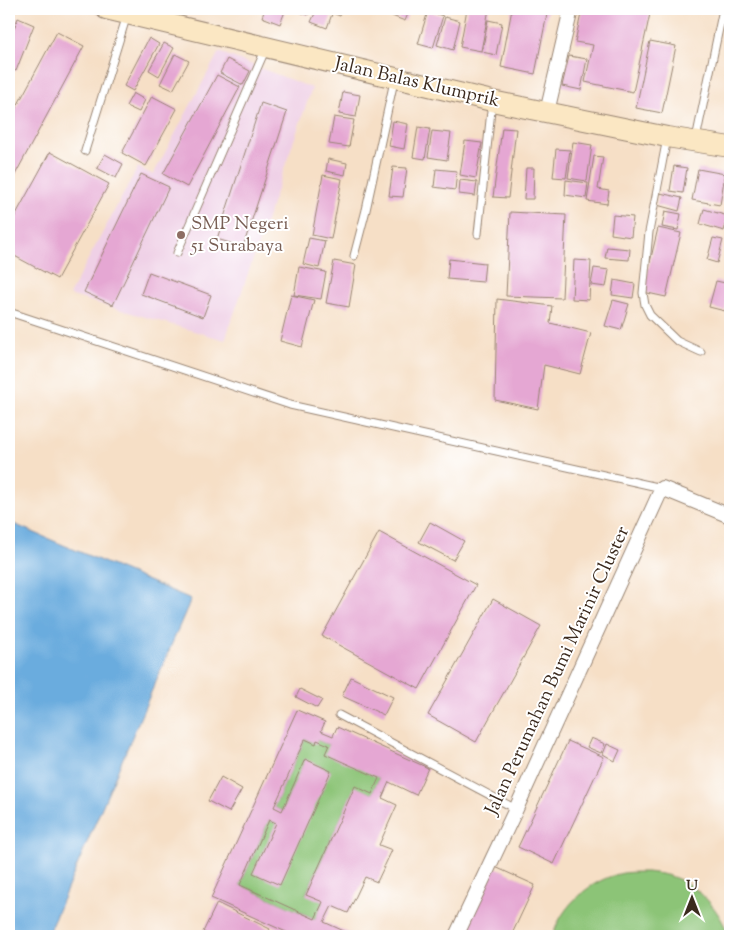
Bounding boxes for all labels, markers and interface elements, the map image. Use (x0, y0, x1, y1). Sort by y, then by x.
street label: Jalan Balas Klumprik (331, 51, 503, 115)
place label: SMP Negeri 51 Surabaya (190, 211, 289, 260)
marker: SMP Negeri 51 Surabaya (175, 229, 187, 241)
street label: Jalan Perumahan Bumi Marinir Cluster (479, 522, 637, 821)
north arrow (666, 872, 716, 922)
text: U (686, 877, 698, 897)

